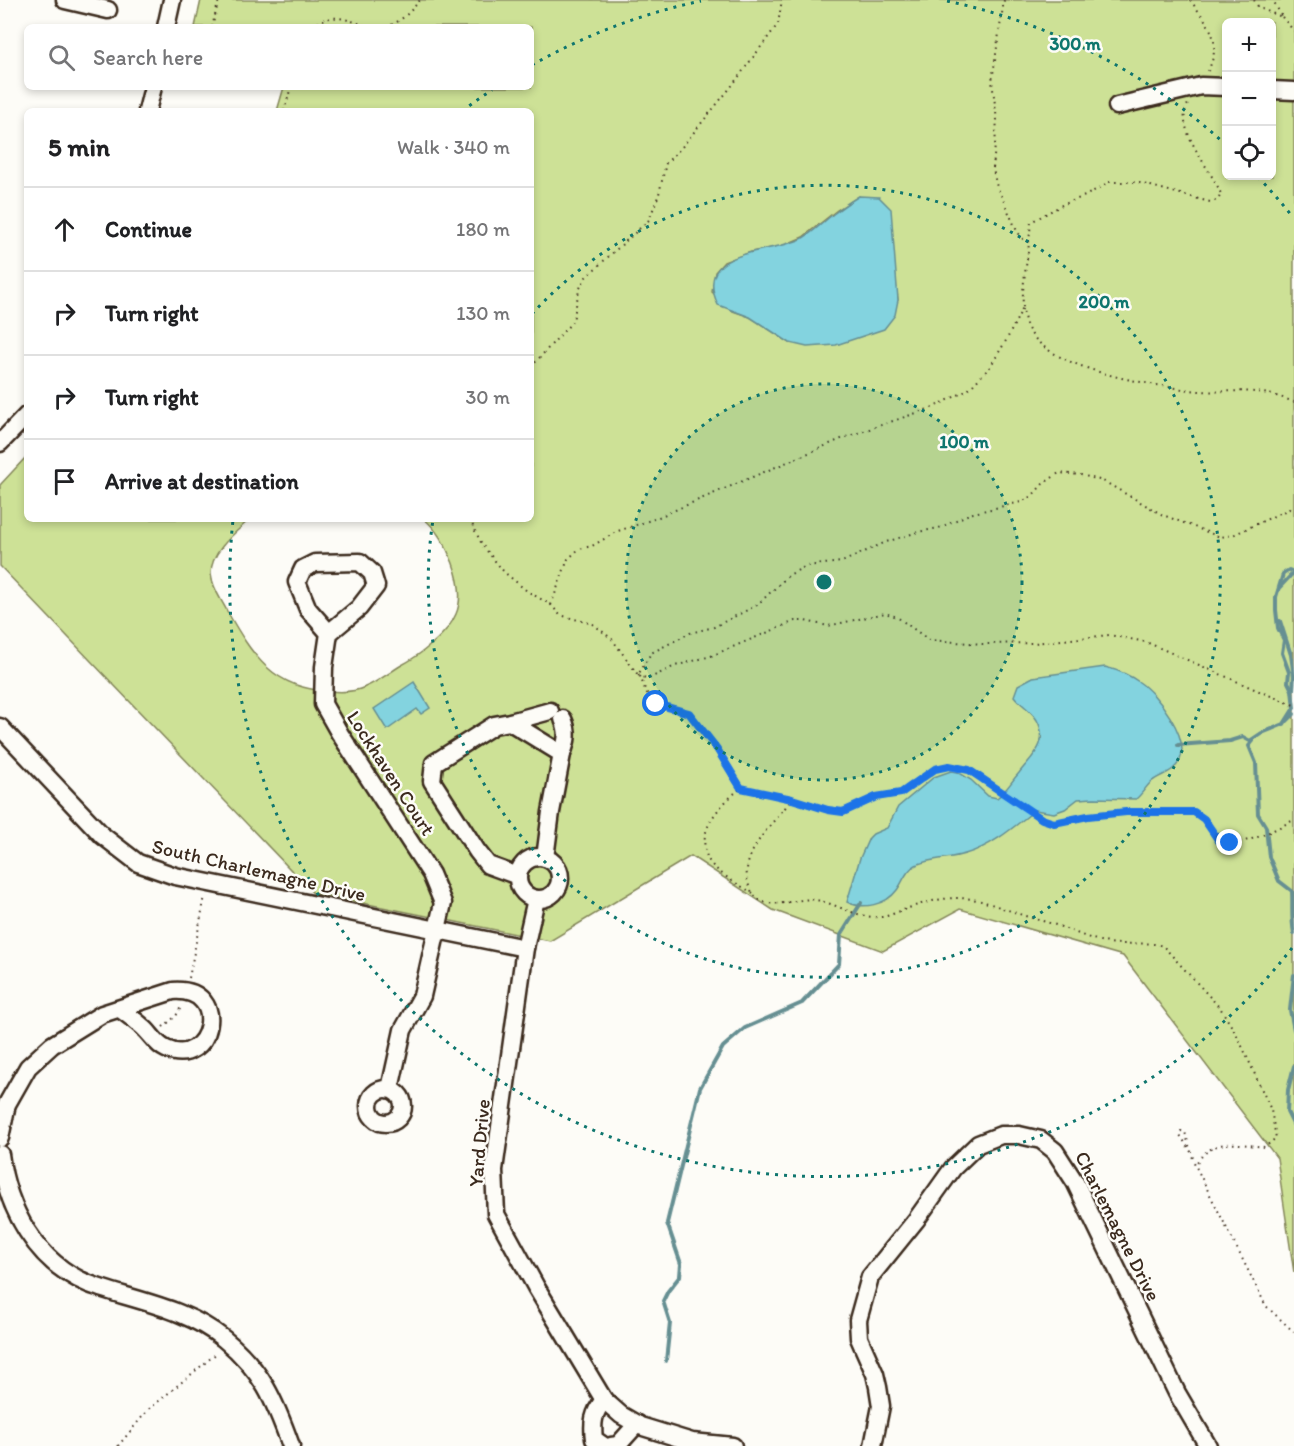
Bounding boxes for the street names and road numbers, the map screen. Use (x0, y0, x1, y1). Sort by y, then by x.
street label: Lockhaven Court (342, 706, 440, 840)
street label: South Charlemagne Drive (150, 834, 368, 906)
street label: Yard Drive (463, 1098, 495, 1188)
street label: Charlemagne Drive (1070, 1147, 1166, 1305)

